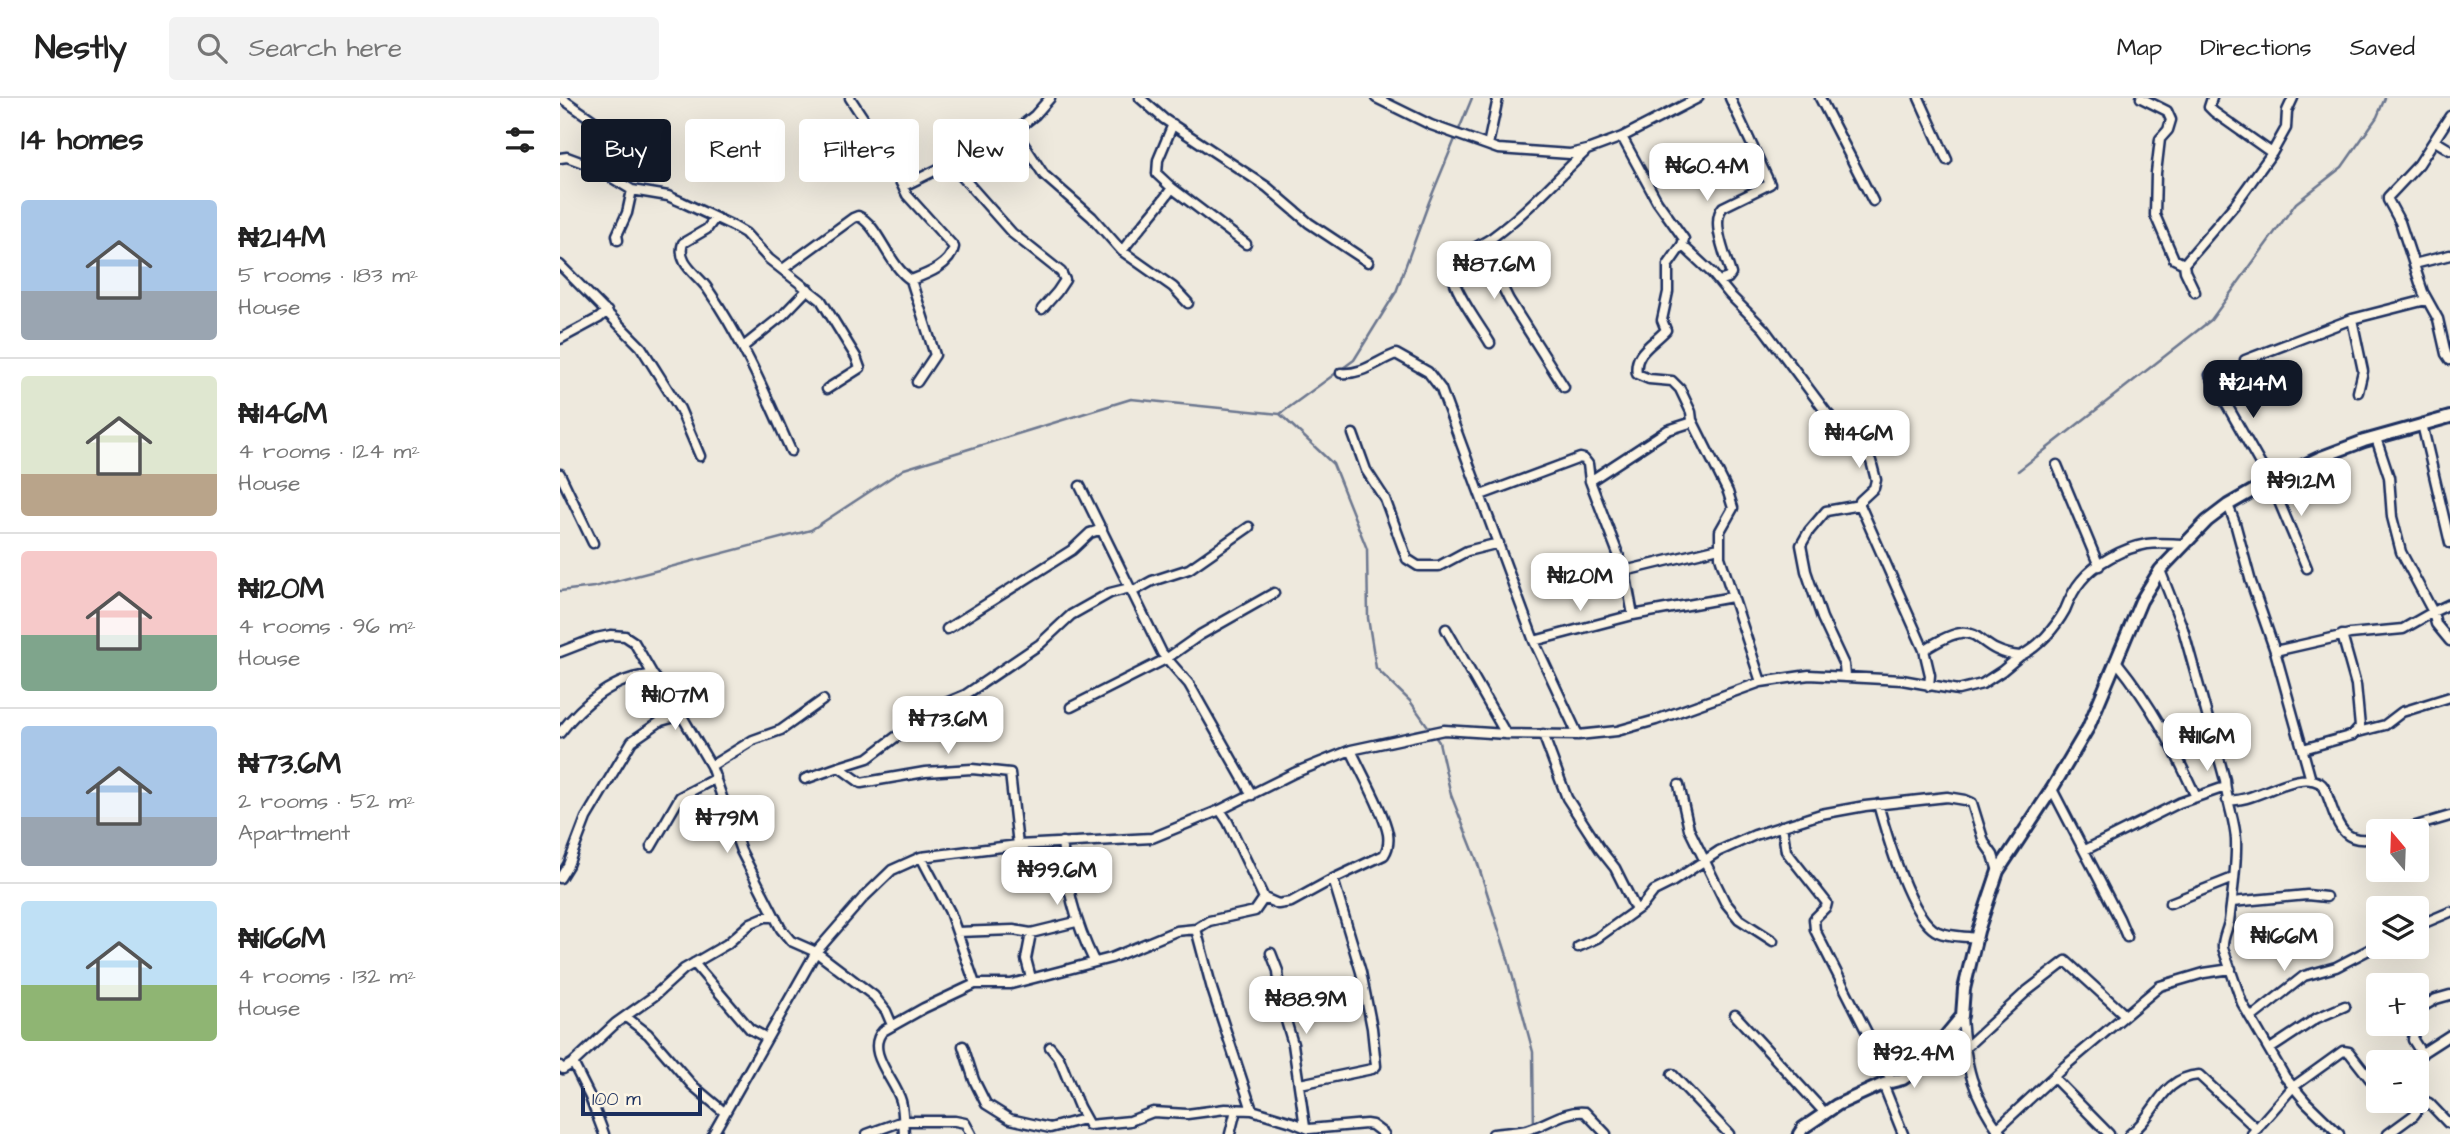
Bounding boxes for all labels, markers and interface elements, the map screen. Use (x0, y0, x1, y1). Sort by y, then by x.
search box (169, 17, 659, 80)
text: Nestly (35, 25, 127, 71)
icon: search (193, 29, 231, 67)
text: Search here (249, 30, 402, 66)
text: Map (2117, 31, 2162, 65)
text: Directions (2200, 31, 2312, 65)
text: Saved (2350, 31, 2415, 65)
text: 14 homes (21, 119, 144, 161)
chip: Buy (581, 119, 671, 182)
chip: Rent (685, 119, 785, 182)
chip: Filters (799, 119, 919, 182)
chip: New (933, 119, 1029, 182)
icon: filters (501, 121, 539, 159)
pin: ₦60.4M (1650, 144, 1764, 203)
text: ₦60.4M (1665, 150, 1749, 182)
text: ₦214M (238, 217, 326, 259)
icon: home (77, 228, 161, 312)
pin: ₦87.6M (1437, 242, 1551, 301)
text: ₦87.6M (1453, 248, 1535, 280)
text: 5 rooms · 183 m² (238, 259, 418, 291)
text: House (238, 291, 301, 323)
pin: ₦214M (2204, 360, 2302, 420)
text: ₦214M (2219, 367, 2287, 399)
text: ₦146M (238, 393, 328, 435)
icon: home (77, 404, 161, 488)
pin: ₦146M (1810, 410, 1908, 470)
text: ₦146M (1825, 417, 1893, 449)
text: 4 rooms · 124 m² (238, 435, 420, 467)
pin: ₦91.2M (2244, 458, 2358, 518)
text: ₦91.2M (2267, 465, 2335, 497)
text: House (238, 467, 301, 499)
pin: ₦120M (1531, 554, 1629, 613)
text: ₦120M (1547, 560, 1613, 592)
text: ₦120M (238, 568, 324, 610)
icon: home (77, 579, 161, 663)
text: 4 rooms · 96 m² (238, 610, 416, 642)
text: House (238, 642, 301, 674)
pin: ₦107M (626, 672, 724, 732)
text: ₦107M (641, 679, 709, 711)
pin: ₦73.6M (891, 696, 1005, 756)
text: ₦73.6M (908, 703, 988, 735)
pin: ₦116M (2158, 714, 2256, 773)
text: ₦116M (2179, 720, 2235, 752)
text: ₦73.6M (238, 743, 341, 785)
icon: home (77, 754, 161, 838)
text: 2 rooms · 52 m² (238, 785, 415, 817)
pin: ₦79M (686, 796, 768, 855)
text: ₦79M (696, 802, 758, 834)
text: Apartment (238, 817, 350, 849)
north arrow (2366, 819, 2429, 882)
map controls (2366, 819, 2429, 1113)
pin: ₦99.6M (1000, 848, 1114, 907)
text: ₦99.6M (1017, 854, 1097, 886)
button: layers (2366, 896, 2429, 959)
pin: ₦166M (2235, 914, 2333, 973)
text: ₦166M (238, 918, 326, 960)
text: ₦166M (2250, 920, 2318, 952)
icon: home (77, 929, 161, 1013)
text: 4 rooms · 132 m² (238, 960, 416, 992)
button: + (2366, 973, 2429, 1036)
pin: ₦88.9M (1249, 976, 1363, 1036)
text: ₦88.9M (1265, 983, 1347, 1015)
text: House (238, 992, 301, 1024)
pin: ₦92.4M (1857, 1030, 1971, 1090)
text: ₦92.4M (1874, 1037, 1954, 1069)
button: − (2366, 1050, 2429, 1113)
scale bar (581, 1085, 702, 1117)
text: 100 m (592, 1086, 641, 1113)

